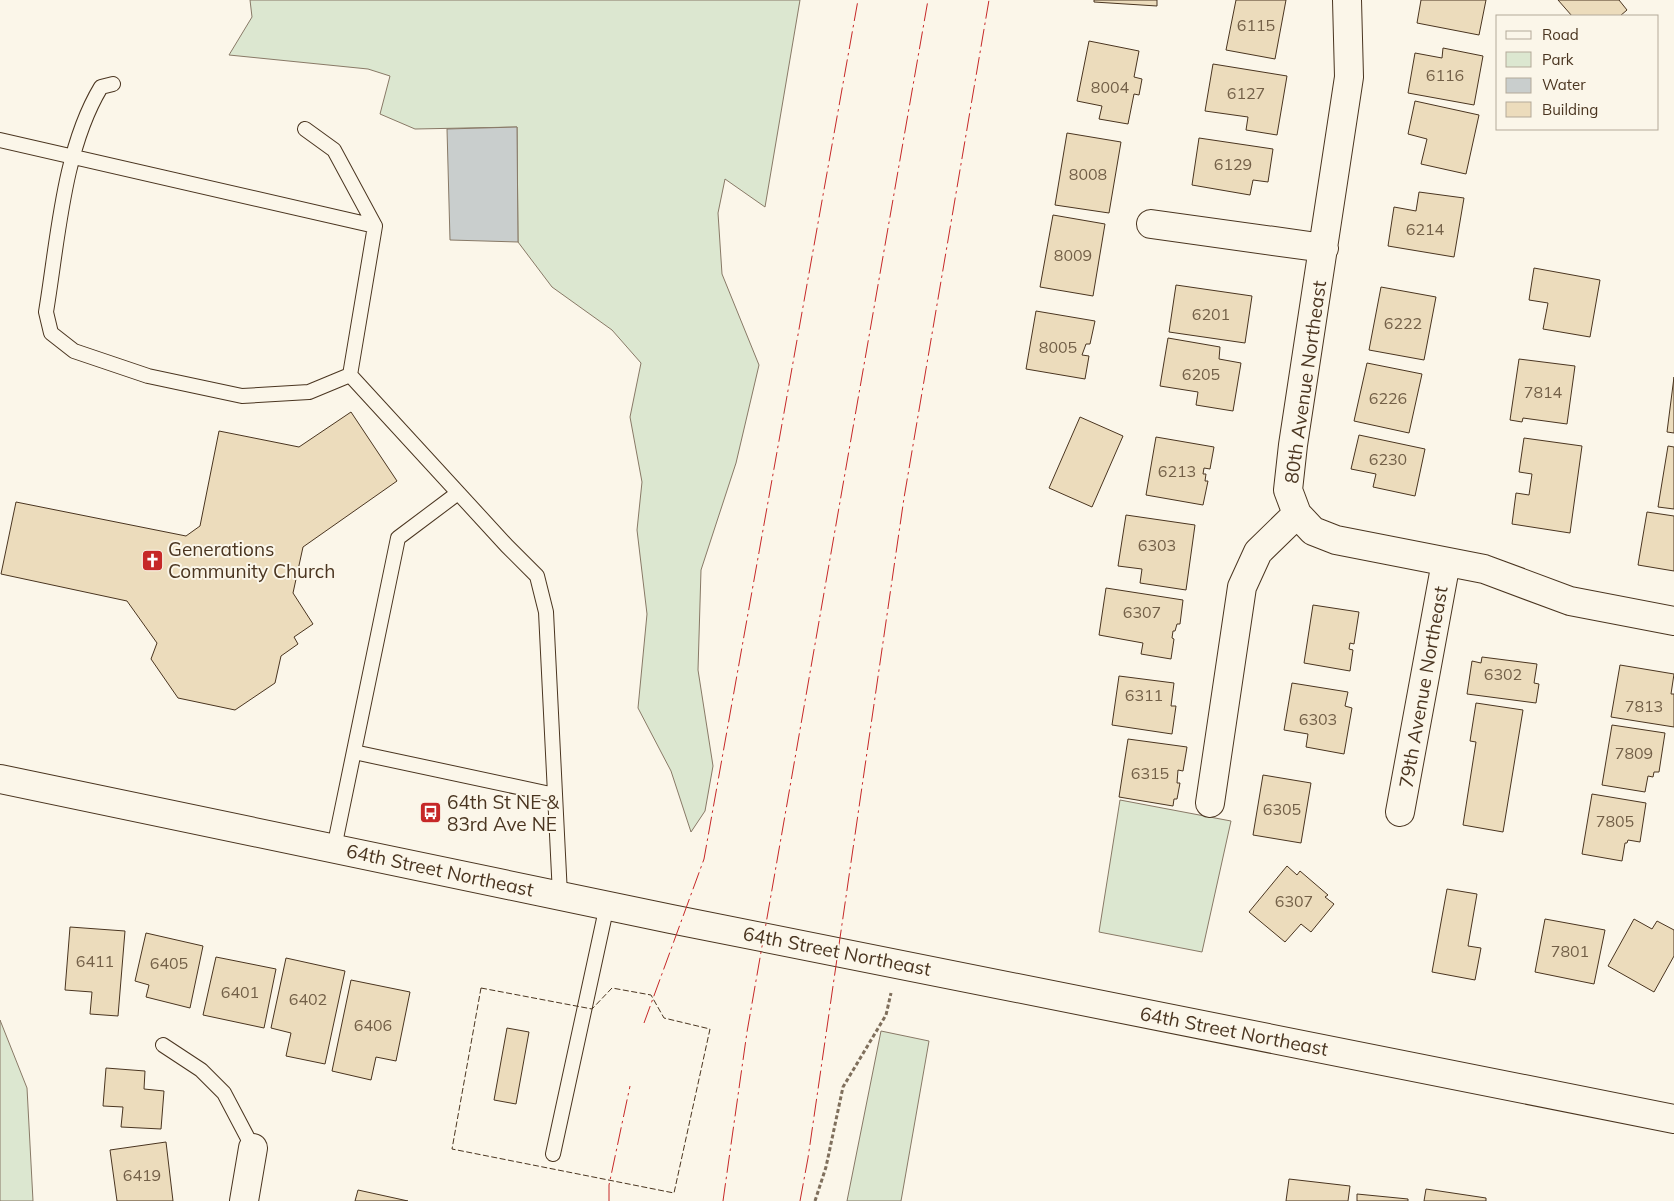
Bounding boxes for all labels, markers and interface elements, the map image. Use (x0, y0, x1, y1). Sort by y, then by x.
house number: 6115 (1237, 15, 1275, 35)
legend (1496, 15, 1659, 130)
text: Road (1542, 25, 1579, 44)
text: Park (1542, 50, 1574, 69)
house number: 6116 (1426, 65, 1464, 85)
text: Water (1542, 75, 1586, 94)
house number: 8004 (1091, 77, 1130, 97)
house number: 6127 (1227, 83, 1265, 103)
text: Building (1542, 100, 1598, 119)
house number: 6129 (1214, 154, 1252, 174)
house number: 8008 (1069, 164, 1107, 184)
house number: 6214 (1406, 219, 1445, 239)
house number: 8009 (1054, 245, 1092, 265)
street label: 80th Avenue Northeast (1279, 279, 1331, 485)
house number: 6201 (1192, 304, 1230, 324)
house number: 6222 (1384, 313, 1422, 333)
house number: 8005 (1039, 337, 1077, 357)
house number: 6205 (1182, 364, 1220, 384)
house number: 7814 (1524, 382, 1563, 402)
house number: 6226 (1369, 388, 1407, 408)
house number: 6230 (1369, 449, 1407, 469)
house number: 6213 (1158, 461, 1196, 481)
house number: 6303 (1138, 535, 1176, 555)
place label: Generations Community Church (168, 537, 335, 583)
church icon: Generations Community Church (140, 548, 164, 572)
street label: 79th Avenue Northeast (1393, 584, 1453, 790)
house number: 6307 (1123, 602, 1161, 622)
house number: 6302 (1484, 664, 1522, 684)
house number: 6311 (1125, 685, 1163, 705)
house number: 7813 (1625, 696, 1663, 716)
house number: 6303 (1299, 709, 1337, 729)
house number: 7809 (1615, 743, 1653, 763)
house number: 6315 (1131, 763, 1169, 783)
place label: 64th St NE & 83rd Ave NE (447, 790, 560, 836)
house number: 6305 (1263, 799, 1301, 819)
bus stop icon: 64th St NE & 83rd Ave NE (419, 801, 443, 825)
house number: 7805 (1596, 811, 1634, 831)
street label: 64th Street Northeast (344, 838, 536, 902)
house number: 6307 (1275, 891, 1313, 911)
street label: 64th Street Northeast (741, 921, 933, 981)
house number: 7801 (1551, 941, 1589, 961)
house number: 6411 (76, 951, 114, 971)
house number: 6405 (150, 953, 188, 973)
house number: 6401 (221, 982, 259, 1002)
house number: 6402 (289, 989, 327, 1009)
street label: 64th Street Northeast (1138, 1001, 1330, 1061)
house number: 6406 (354, 1015, 392, 1035)
house number: 6419 (123, 1165, 161, 1185)

